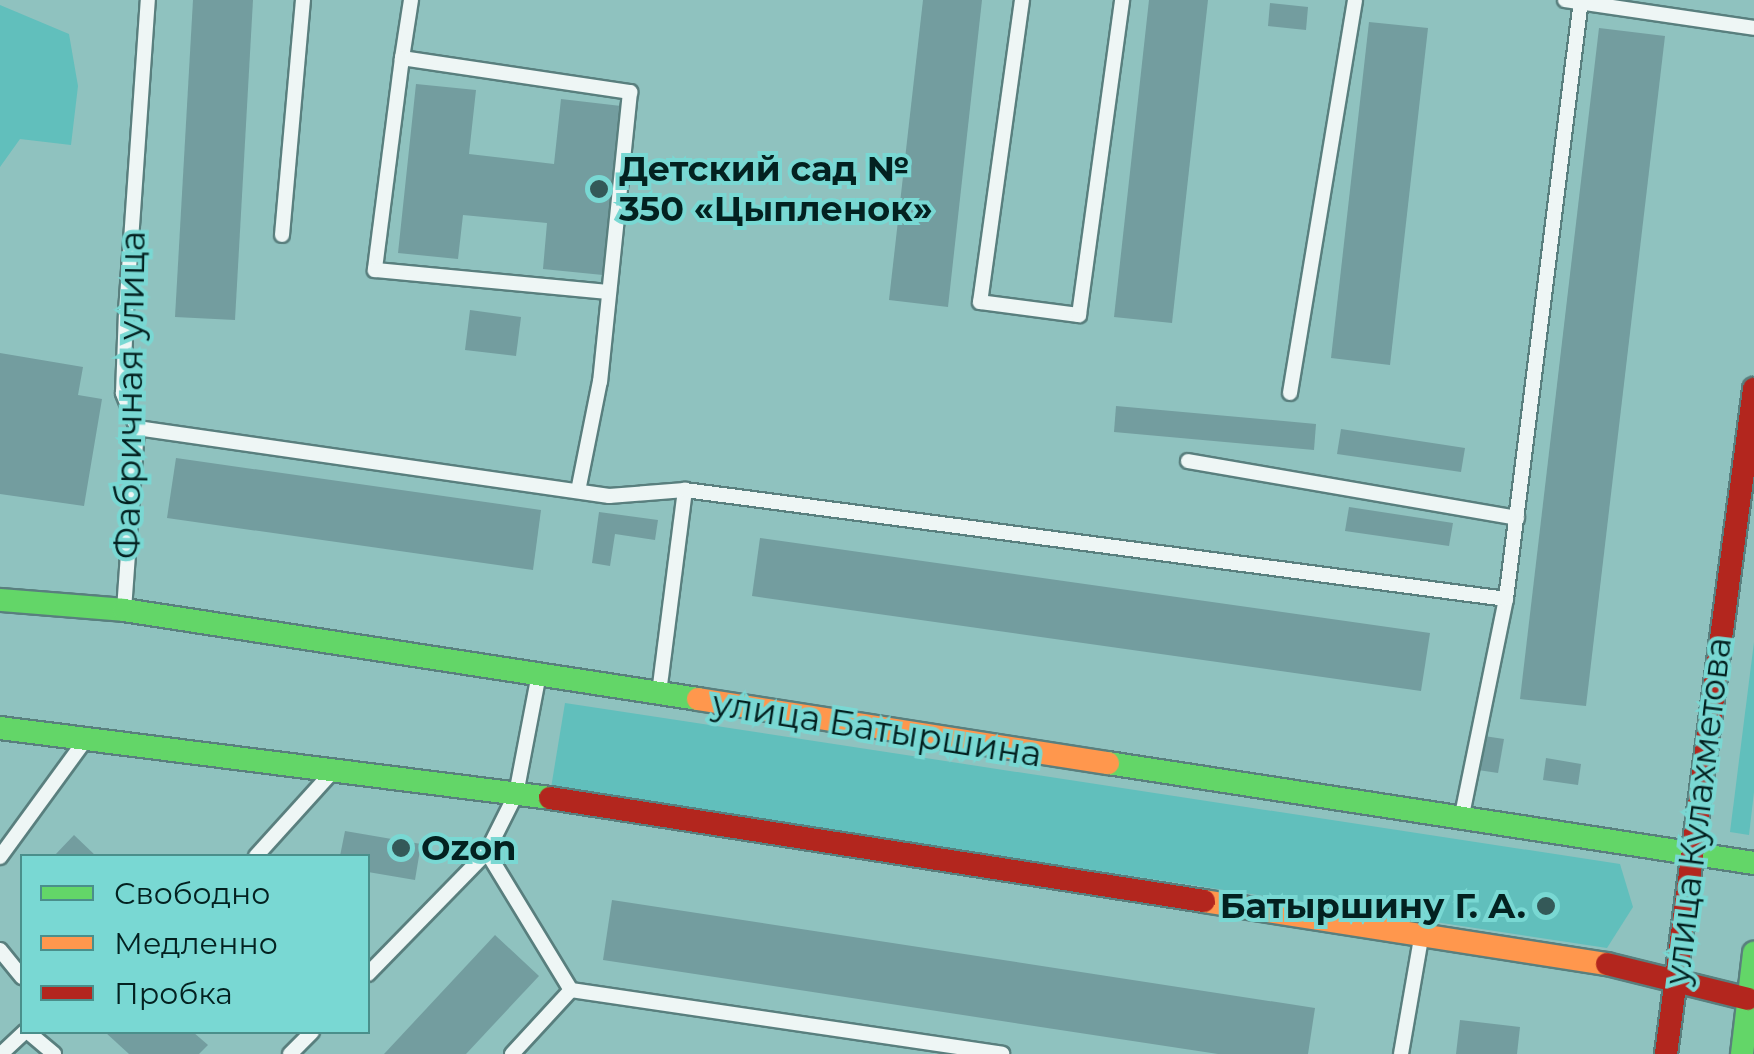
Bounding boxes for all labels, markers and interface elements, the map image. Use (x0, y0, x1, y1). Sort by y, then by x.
place label: Детский сад № 350 «Цыпленок» (619, 148, 933, 230)
marker: Детский сад № 350 «Цыпленок» (588, 178, 610, 200)
street label: Фабричная улица (106, 231, 154, 559)
street label: улица Кулахметова (1656, 635, 1740, 987)
street label: улица Батыршина (709, 682, 1045, 776)
place label: Ozon (421, 827, 516, 869)
marker: Ozon (390, 837, 412, 859)
legend (20, 854, 370, 1034)
text: Свободно (114, 875, 270, 912)
place label: Батыршину Г. А. (1220, 885, 1526, 927)
marker: Батыршину Г. А. (1535, 895, 1557, 917)
text: Медленно (114, 925, 278, 962)
text: Пробка (114, 975, 233, 1012)

